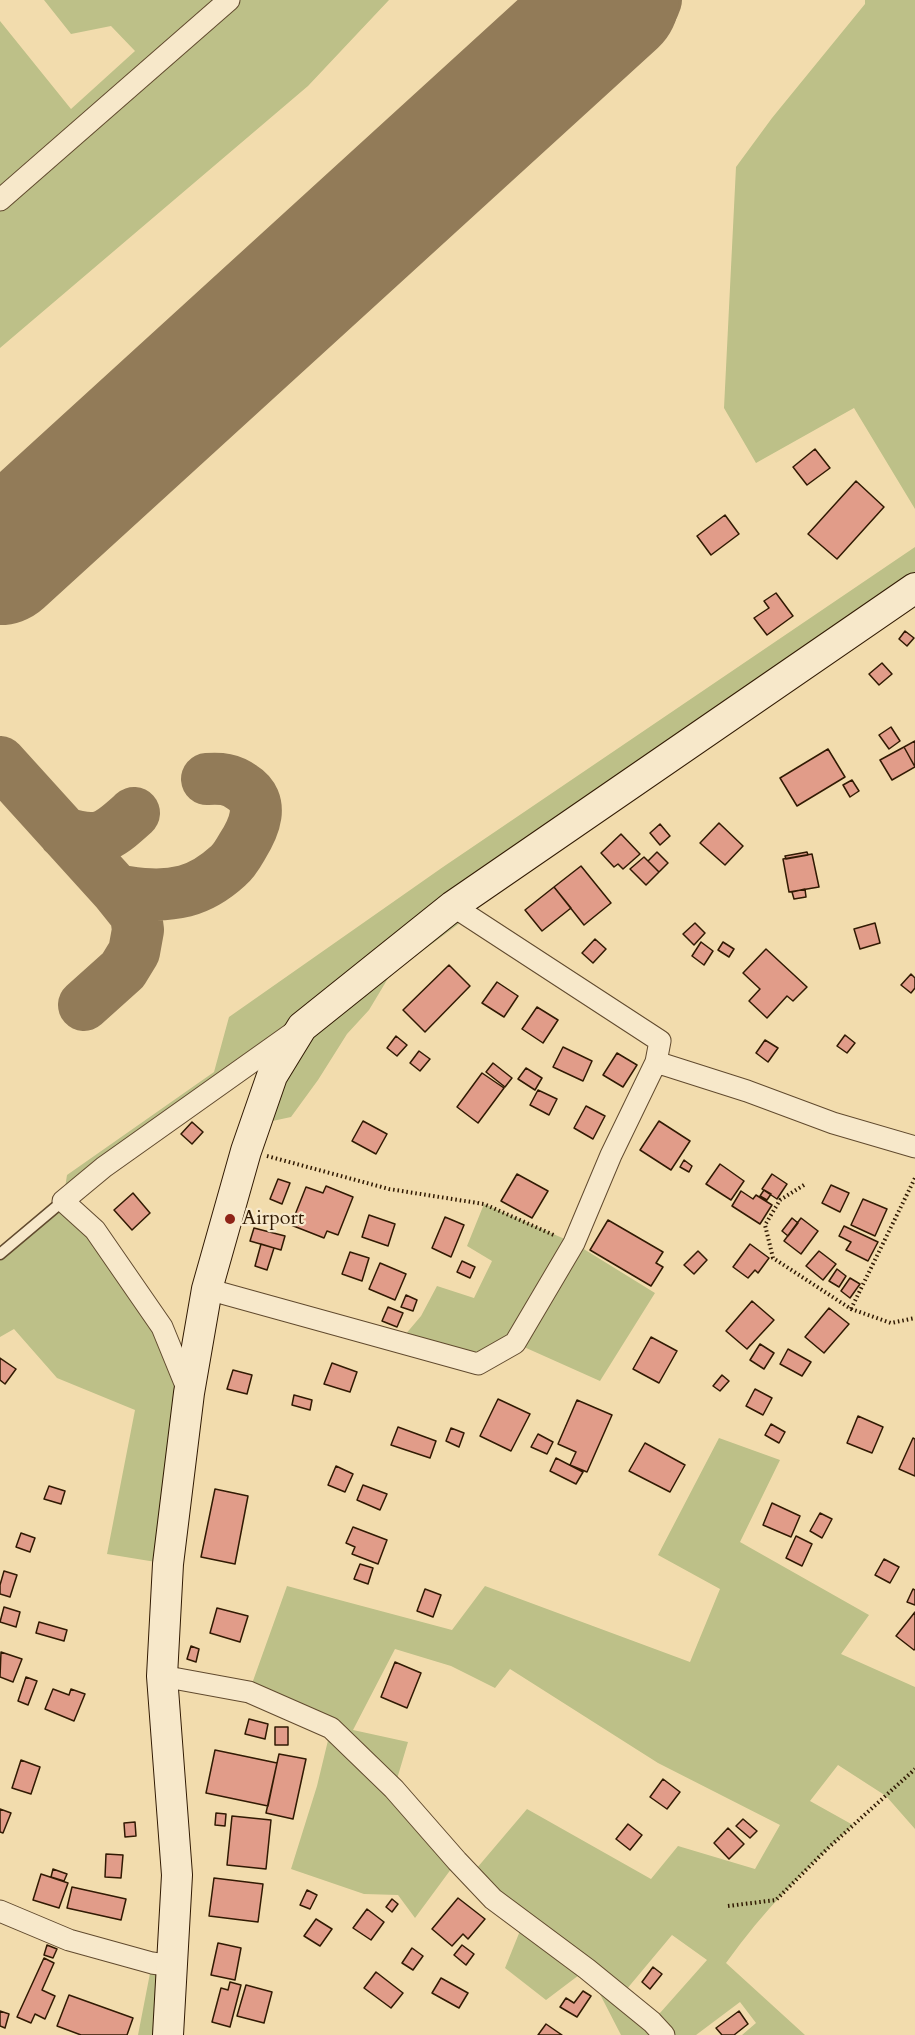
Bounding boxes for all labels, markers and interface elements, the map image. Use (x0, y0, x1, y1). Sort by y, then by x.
place label: Airport (242, 1207, 304, 1231)
marker: Airport (223, 1212, 237, 1226)

